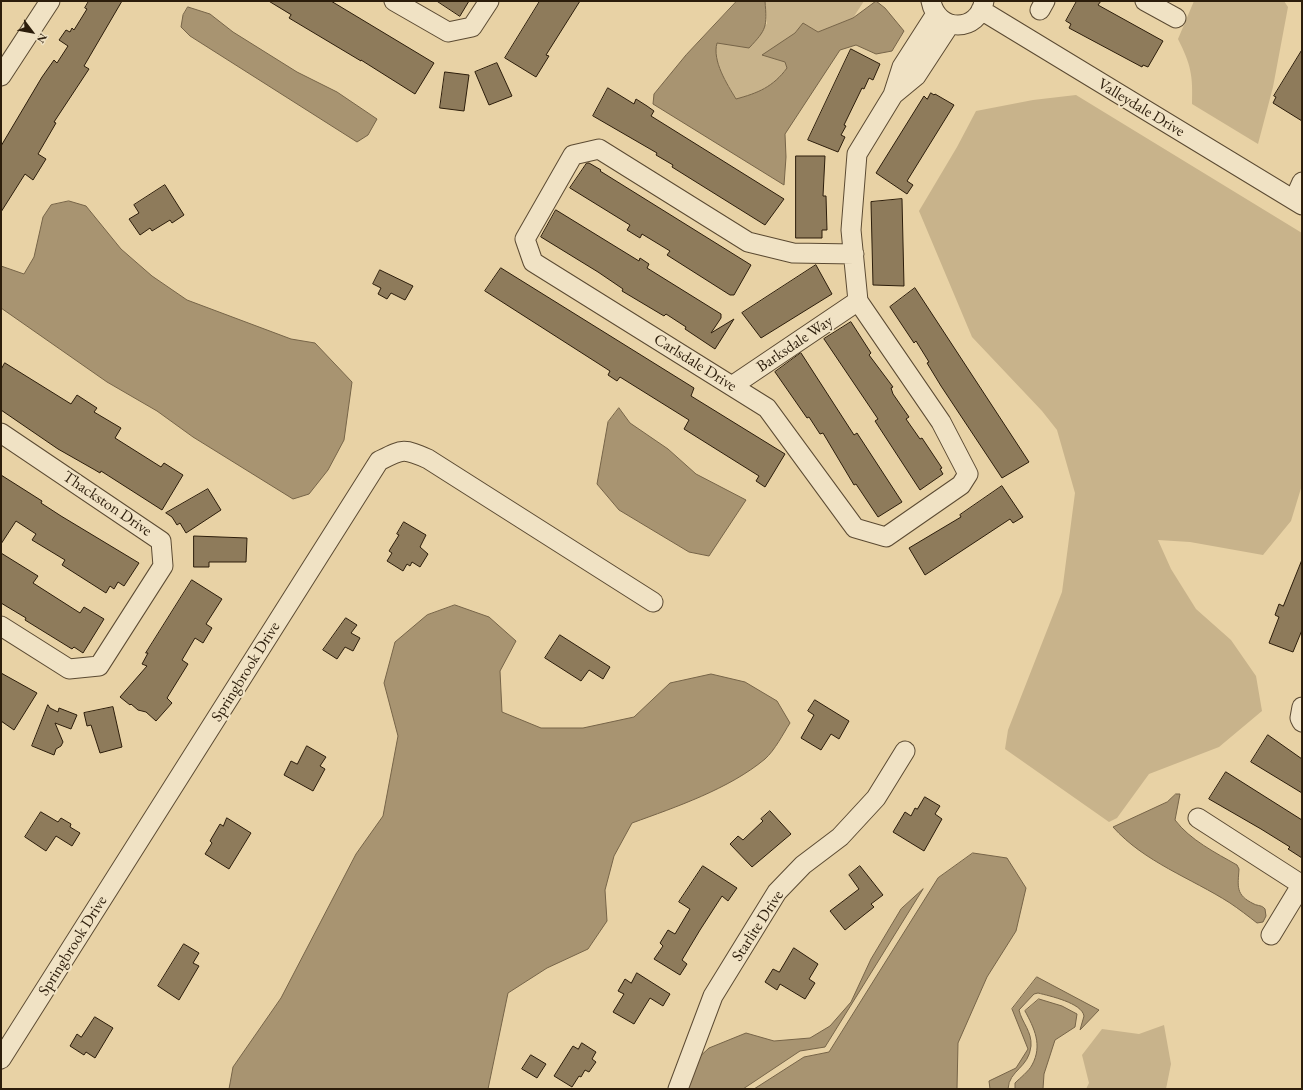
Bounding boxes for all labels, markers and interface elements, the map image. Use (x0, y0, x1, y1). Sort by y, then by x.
north arrow (12, 12, 52, 52)
text: N (34, 31, 50, 46)
street label: Valleydale Drive (1094, 75, 1188, 141)
street label: Barksdale Way (753, 311, 837, 377)
street label: Carlsdale Drive (650, 330, 740, 396)
street label: Thackston Drive (59, 467, 155, 541)
street label: Springbrook Drive (208, 618, 284, 726)
street label: Starlite Drive (728, 887, 788, 965)
street label: Springbrook Drive (35, 892, 111, 1000)

